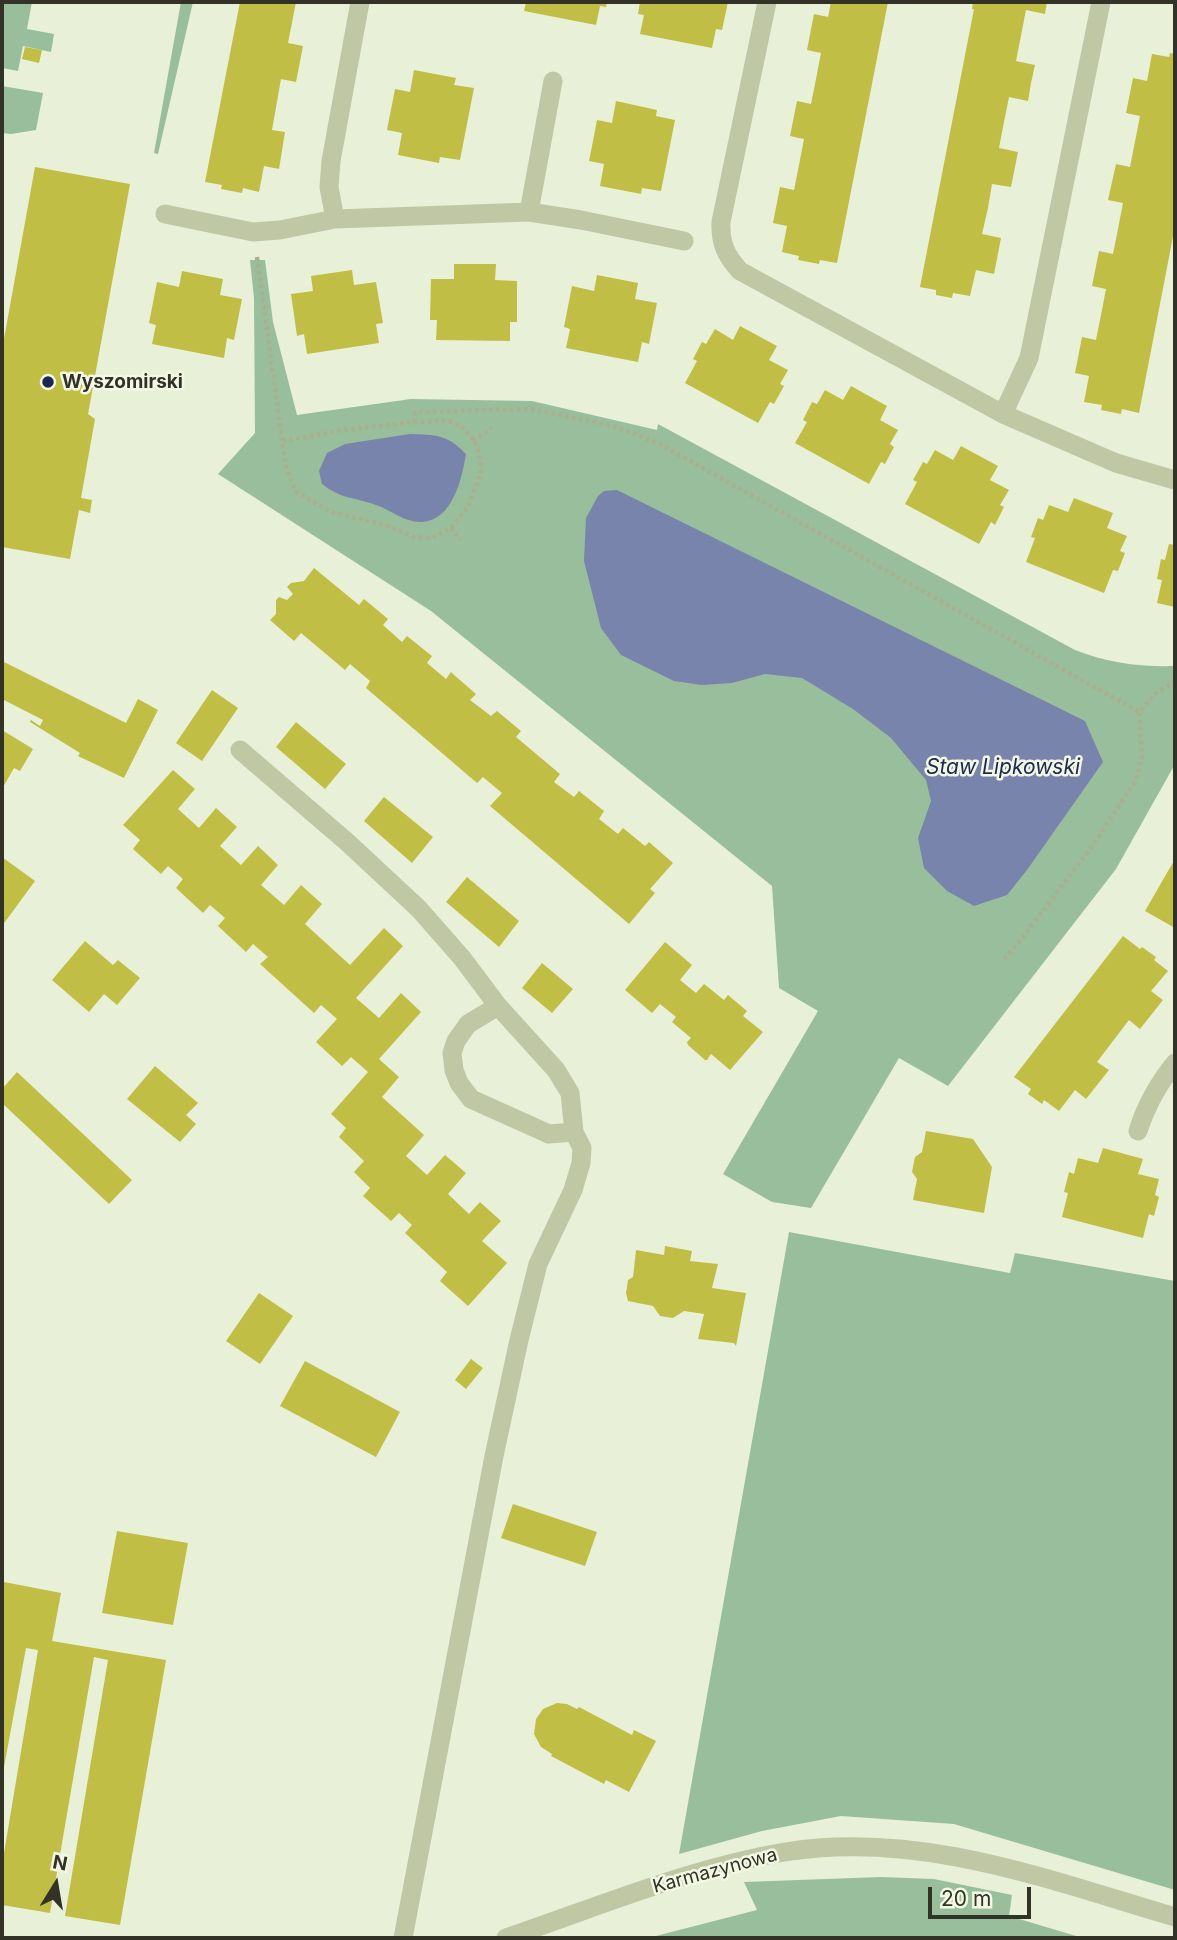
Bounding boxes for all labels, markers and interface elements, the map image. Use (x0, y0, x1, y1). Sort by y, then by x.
place label: Wyszomirski (62, 371, 183, 393)
marker: Wyszomirski (40, 374, 56, 390)
water label: Staw Lipkowski (926, 755, 1080, 781)
street label: Karmazynowa (650, 1843, 780, 1899)
north arrow (21, 1849, 91, 1919)
text: N (51, 1850, 69, 1876)
scale bar (932, 1874, 1035, 1918)
text: 20 m (941, 1886, 991, 1911)

